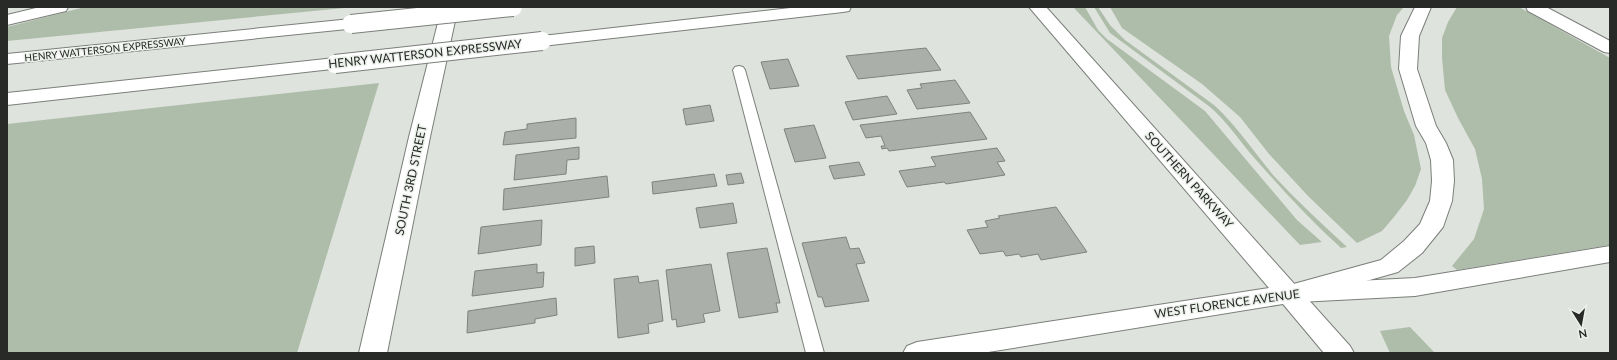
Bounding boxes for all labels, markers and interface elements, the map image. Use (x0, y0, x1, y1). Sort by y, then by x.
street label: HENRY WATTERSON EXPRESSWAY (24, 34, 187, 63)
street label: HENRY WATTERSON EXPRESSWAY (327, 36, 523, 71)
street label: SOUTH 3RD STREET (391, 123, 430, 237)
street label: SOUTHERN PARKWAY (1142, 128, 1237, 231)
street label: WEST FLORENCE AVENUE (1153, 286, 1301, 321)
north arrow (1561, 304, 1601, 344)
text: N (1578, 327, 1588, 341)

